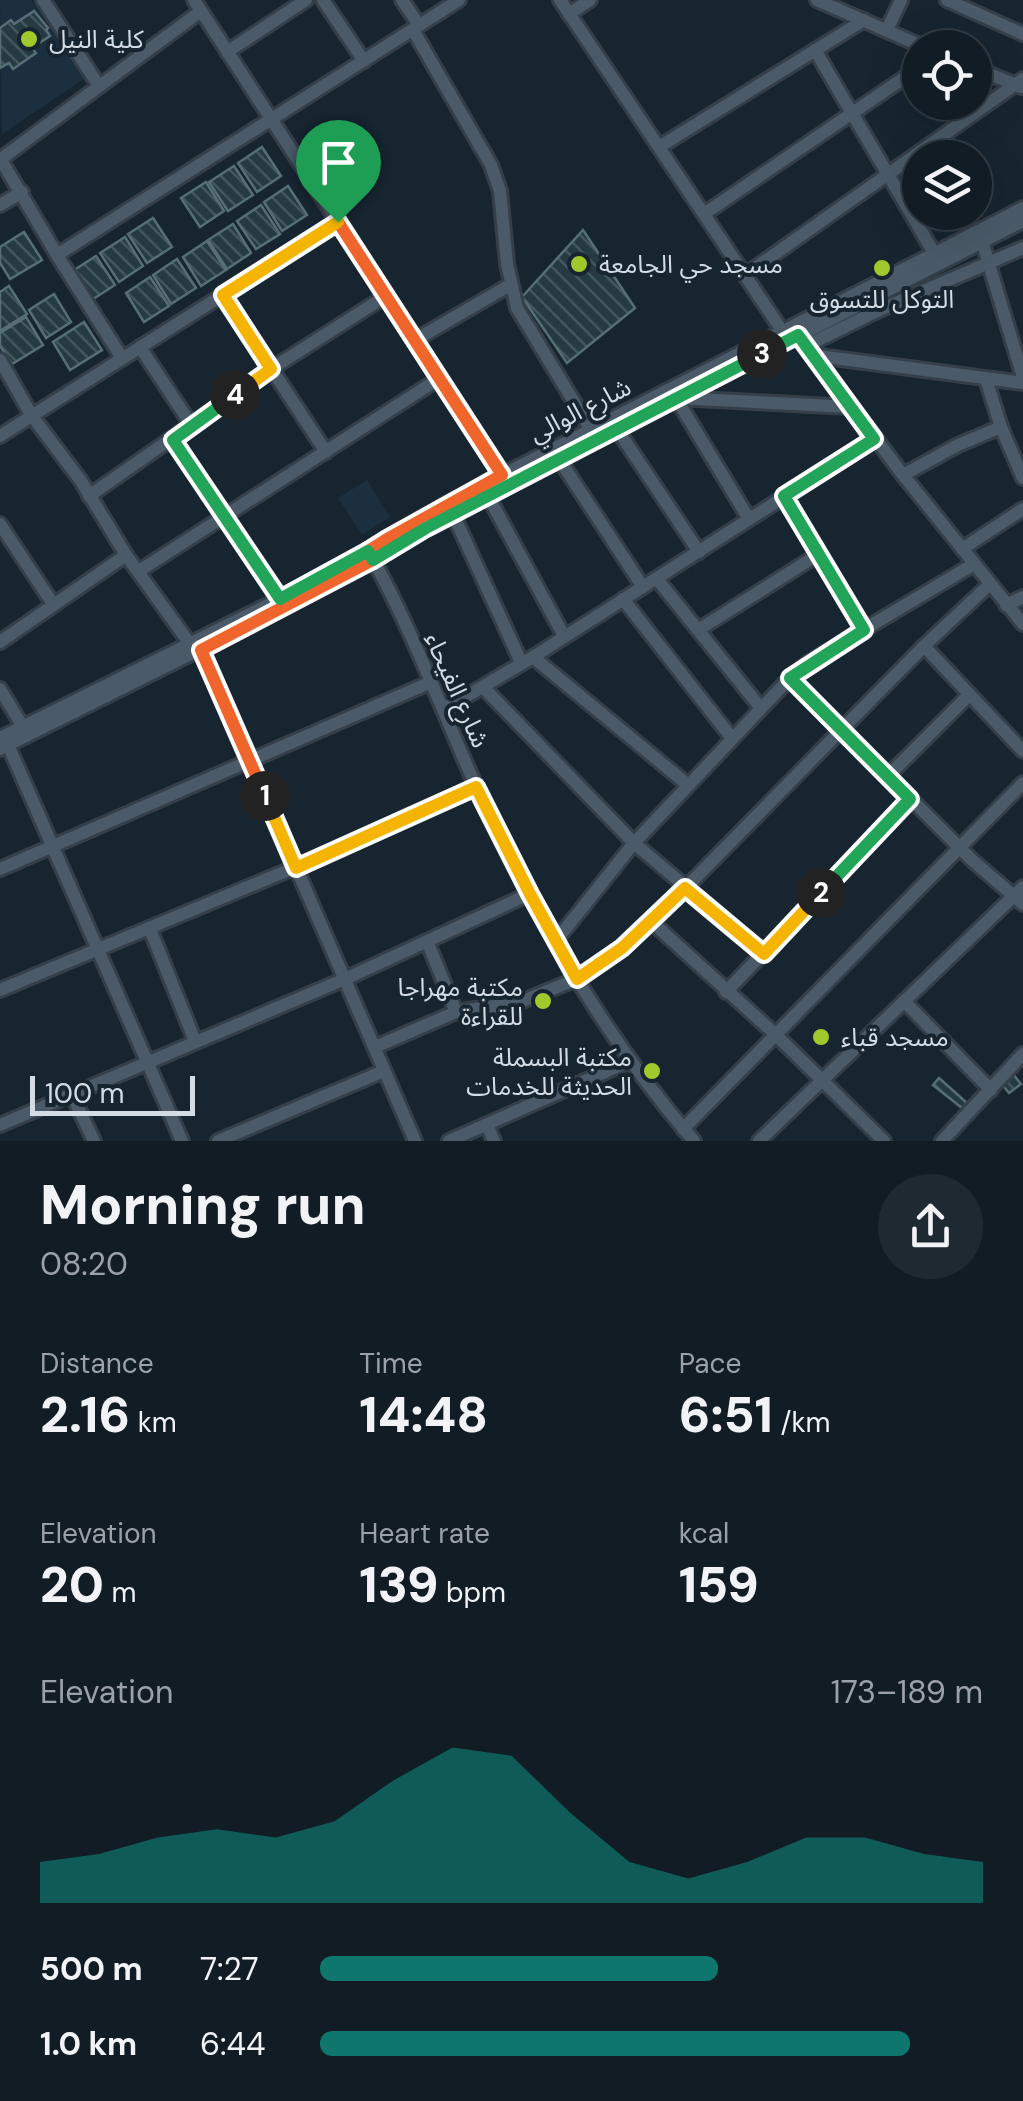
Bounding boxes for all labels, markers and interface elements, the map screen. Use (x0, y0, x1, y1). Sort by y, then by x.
place label: كلية النيل (49, 23, 144, 56)
marker: كلية النيل (18, 28, 40, 50)
map controls (902, 30, 992, 230)
button: locate (902, 30, 992, 120)
pin (296, 120, 381, 223)
icon: arrive (311, 135, 366, 190)
button: layers (902, 140, 992, 230)
place label: مسجد حي الجامعة (599, 248, 783, 283)
marker: مسجد حي الجامعة (568, 253, 590, 275)
marker: التوكل للتسوق (871, 257, 893, 279)
place label: التوكل للتسوق (810, 283, 954, 316)
pin: 3 (737, 329, 787, 379)
text: 3 (754, 335, 770, 372)
pin: 4 (210, 370, 260, 420)
street label: شارع الوالي (523, 370, 638, 452)
text: 4 (226, 376, 244, 413)
street label: شارع الفيحاء (415, 627, 497, 754)
pin: 1 (240, 771, 290, 821)
text: 1 (260, 777, 270, 814)
pin: 2 (796, 868, 846, 918)
text: 2 (813, 874, 829, 911)
place label: مكتبة مهراجا للقراءة (397, 971, 523, 1033)
marker: مكتبة مهراجا للقراءة (532, 990, 554, 1012)
place label: مسجد قباء (841, 1021, 949, 1054)
marker: مسجد قباء (810, 1026, 832, 1048)
place label: مكتبة البسملة الحديثة للخدمات (466, 1041, 632, 1103)
marker: مكتبة البسملة الحديثة للخدمات (641, 1060, 663, 1082)
scale bar (30, 1071, 195, 1116)
text: 100 m (45, 1075, 124, 1112)
text: Morning run (40, 1169, 366, 1241)
button: share (878, 1174, 983, 1279)
text: 08:20 (40, 1243, 128, 1285)
text: Distance (40, 1345, 154, 1382)
text: Time (359, 1345, 423, 1382)
text: Pace (679, 1345, 741, 1382)
text: 2.16 (40, 1382, 130, 1448)
text: 14:48 (359, 1382, 488, 1448)
text: 6:51 (679, 1382, 773, 1448)
text: km (130, 1404, 177, 1441)
text: /km (773, 1404, 831, 1441)
text: Elevation (40, 1515, 157, 1552)
text: Heart rate (359, 1515, 490, 1552)
text: kcal (679, 1515, 729, 1552)
text: 20 (40, 1552, 104, 1618)
text: 139 (359, 1552, 439, 1618)
text: 159 (679, 1552, 759, 1618)
text: m (104, 1574, 136, 1611)
text: bpm (439, 1574, 506, 1611)
text: Elevation (40, 1671, 173, 1713)
text: 173–189 m (831, 1671, 983, 1713)
text: 500 m (40, 1948, 143, 1990)
text: 7:27 (200, 1948, 259, 1990)
text: 1.0 km (40, 2023, 137, 2065)
text: 6:44 (200, 2023, 265, 2065)

